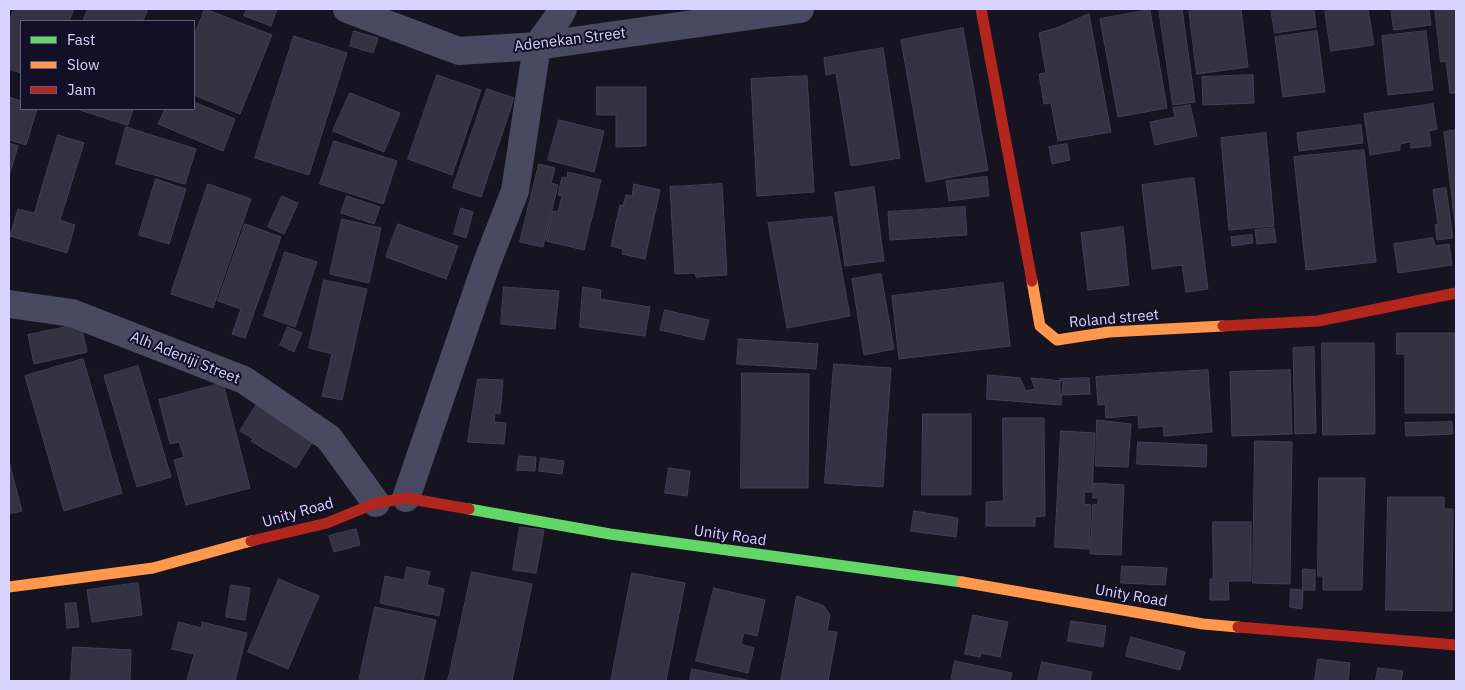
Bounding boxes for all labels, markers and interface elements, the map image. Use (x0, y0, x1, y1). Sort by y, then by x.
legend (20, 20, 195, 110)
street label: Adenekan Street (513, 24, 627, 56)
text: Fast (67, 30, 95, 49)
text: Slow (67, 55, 100, 74)
text: Jam (67, 80, 96, 99)
street label: Roland street (1068, 306, 1160, 332)
street label: Alh Adeniji Street (127, 328, 243, 388)
street label: Unity Road (260, 494, 336, 532)
street label: Unity Road (692, 522, 768, 550)
street label: Unity Road (1093, 581, 1169, 611)

